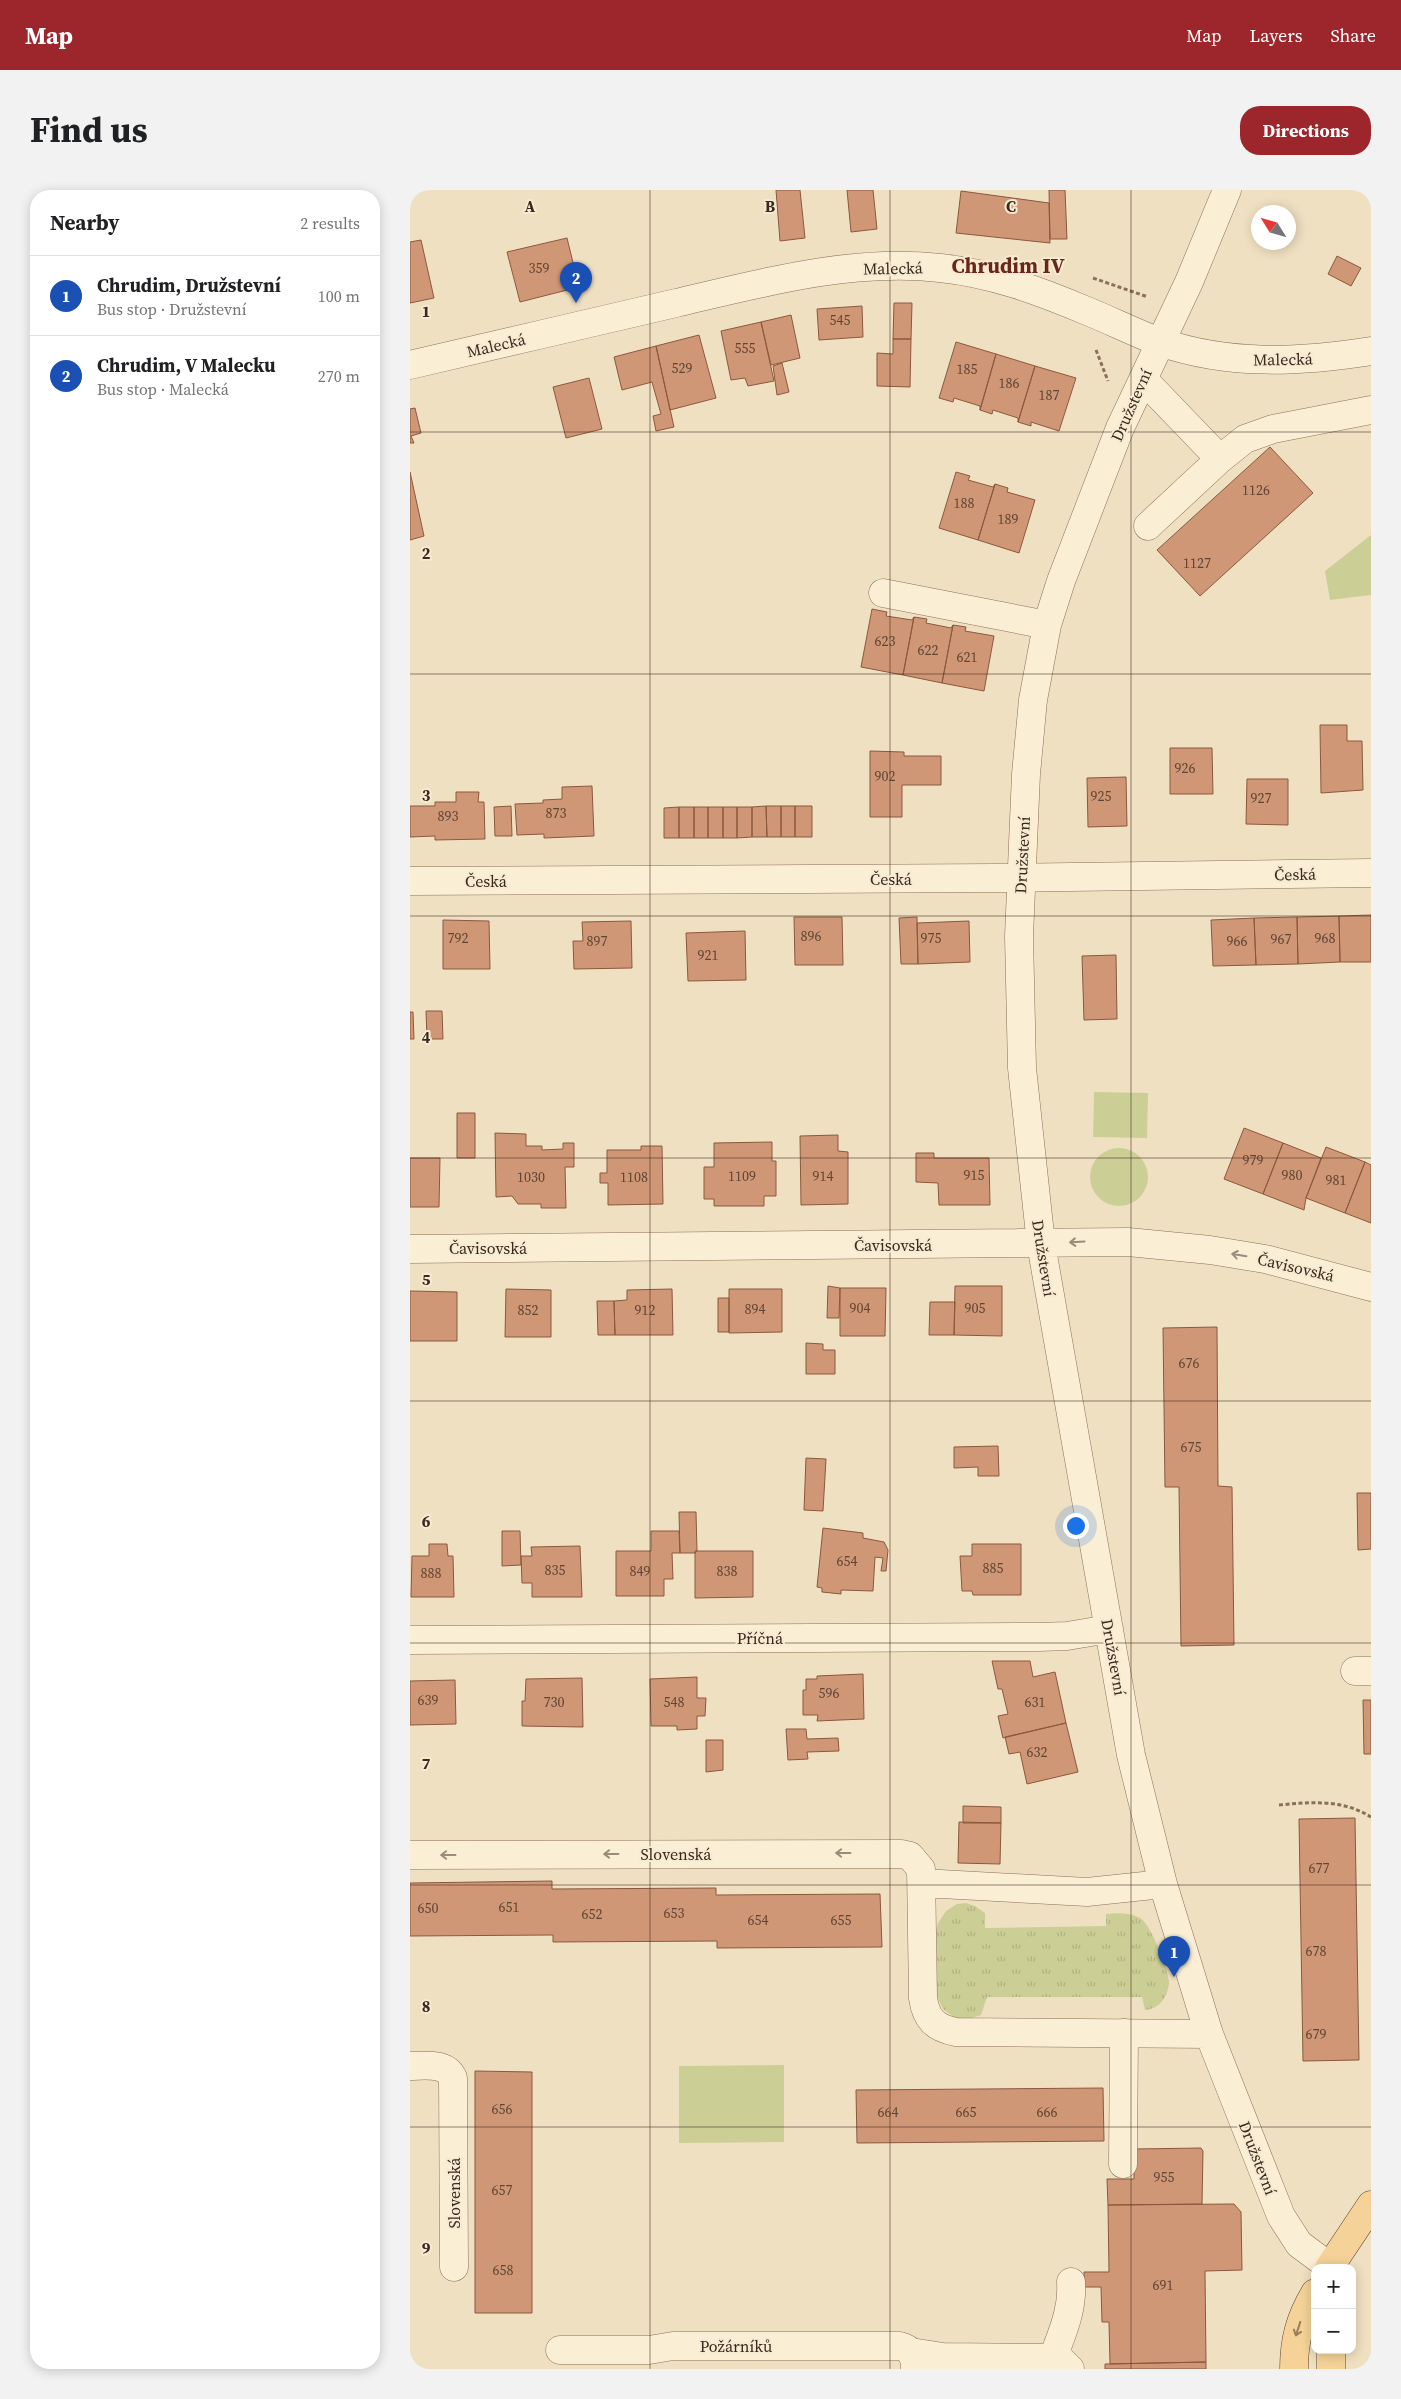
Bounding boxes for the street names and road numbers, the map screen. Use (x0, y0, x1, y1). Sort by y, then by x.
street label: Malecká (863, 256, 924, 280)
street label: Malecká (464, 327, 528, 362)
street label: Malecká (1253, 347, 1314, 371)
street label: Družstevní (1105, 365, 1157, 445)
street label: Družstevní (1009, 816, 1035, 894)
street label: Česká (1274, 863, 1317, 885)
street label: Česká (870, 868, 913, 890)
street label: Česká (465, 870, 508, 892)
street label: Družstevní (1027, 1218, 1061, 1298)
street label: Čavisovská (854, 1234, 933, 1256)
street label: Čavisovská (449, 1237, 528, 1259)
street label: Čavisovská (1255, 1247, 1337, 1287)
street label: Družstevní (1096, 1617, 1132, 1697)
street label: Příčná (737, 1627, 784, 1649)
street label: Slovenská (641, 1843, 712, 1865)
street label: Družstevní (1234, 2118, 1282, 2198)
street label: Slovenská (443, 2157, 465, 2228)
street label: Požárníků (700, 2335, 772, 2357)

